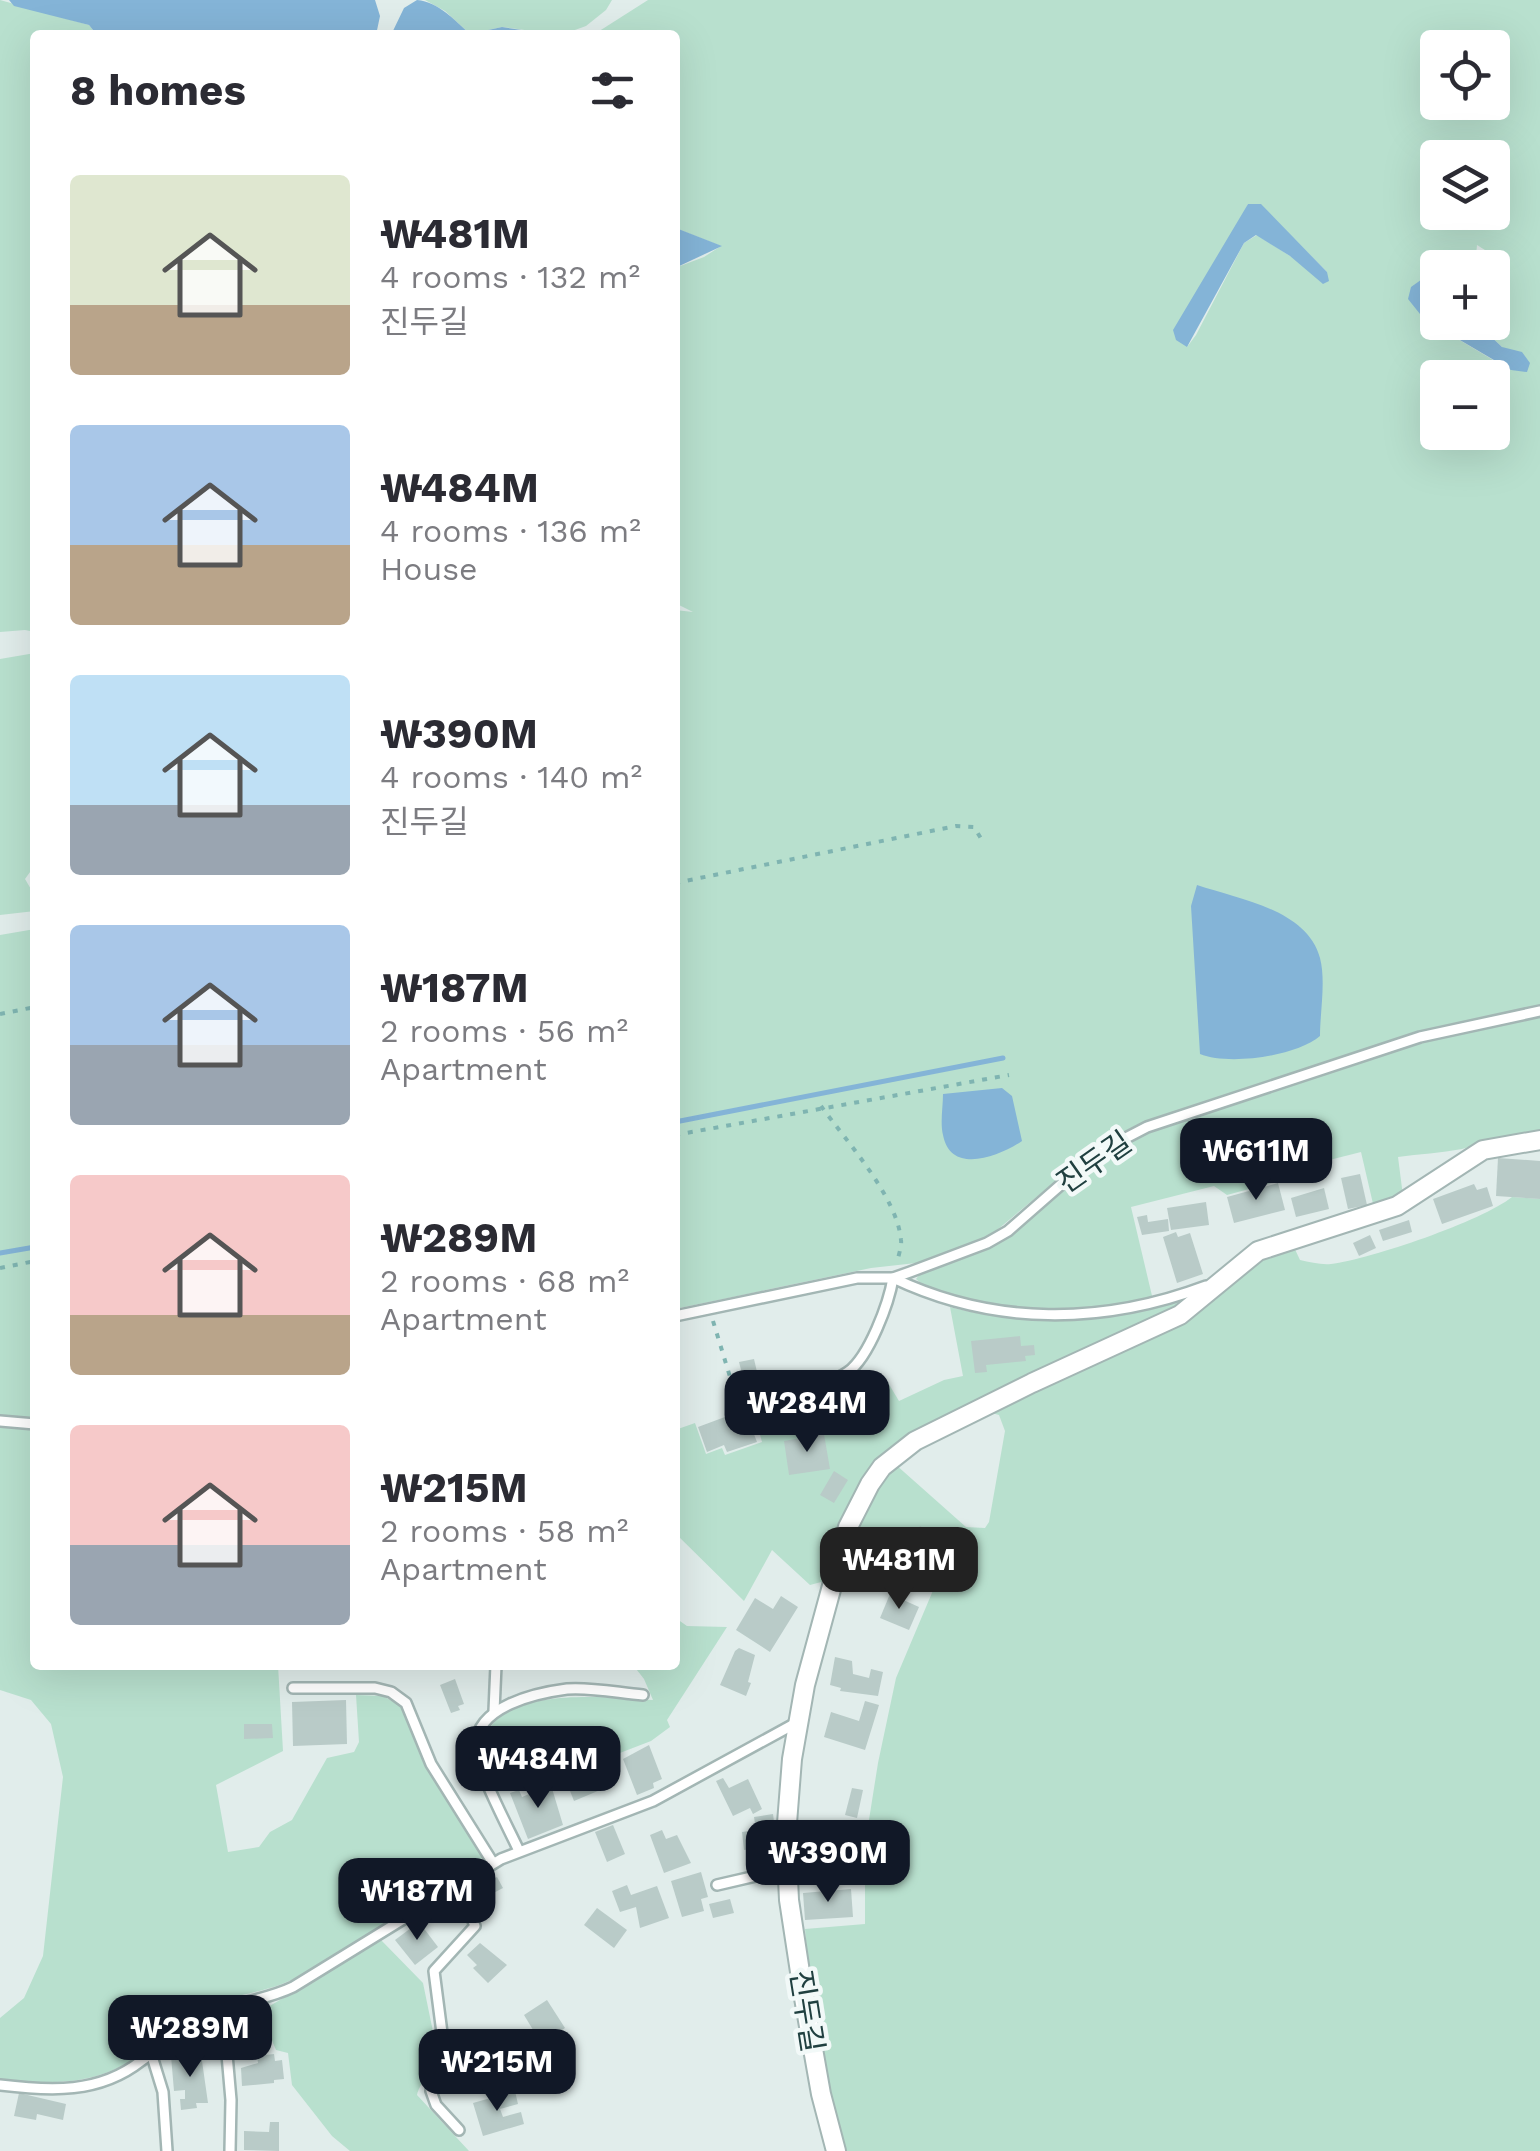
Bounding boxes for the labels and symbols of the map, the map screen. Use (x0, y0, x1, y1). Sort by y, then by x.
pin: ₩611M (1186, 1118, 1326, 1203)
street label: 진두길 (1050, 1124, 1138, 1200)
pin: ₩284M (737, 1370, 877, 1455)
pin: ₩481M (829, 1527, 969, 1612)
pin: ₩484M (468, 1726, 608, 1811)
pin: ₩390M (758, 1820, 898, 1905)
pin: ₩187M (347, 1858, 487, 1943)
street label: 진두길 (783, 1967, 831, 2055)
pin: ₩289M (120, 1995, 260, 2080)
pin: ₩215M (427, 2029, 567, 2114)

